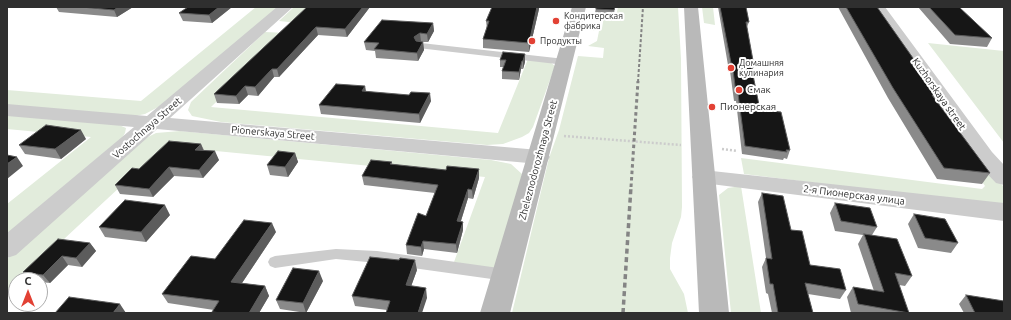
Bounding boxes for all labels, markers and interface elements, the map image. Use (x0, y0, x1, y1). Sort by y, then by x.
place label: Кондитерская фабрика (564, 11, 623, 32)
marker: Кондитерская фабрика (551, 16, 561, 26)
marker: Продукты (527, 36, 537, 46)
place label: Продукты (540, 36, 582, 46)
street label: Kuzhorskaya street (910, 56, 968, 132)
place label: Домашняя кулинария (739, 58, 784, 79)
marker: Домашняя кулинария (726, 63, 736, 73)
place label: Смак (747, 84, 771, 96)
marker: Смак (734, 85, 744, 95)
street label: Vostochnaya Street (110, 95, 184, 161)
street label: Zheleznodorozhnaya Street (516, 99, 560, 221)
place label: Пионерская (720, 101, 776, 113)
marker: Пионерская (707, 102, 717, 112)
street label: Pionerskaya Street (231, 123, 315, 143)
street label: 2-я Пионерская улица (803, 183, 905, 207)
north arrow (8, 272, 48, 312)
text: С (24, 275, 32, 287)

